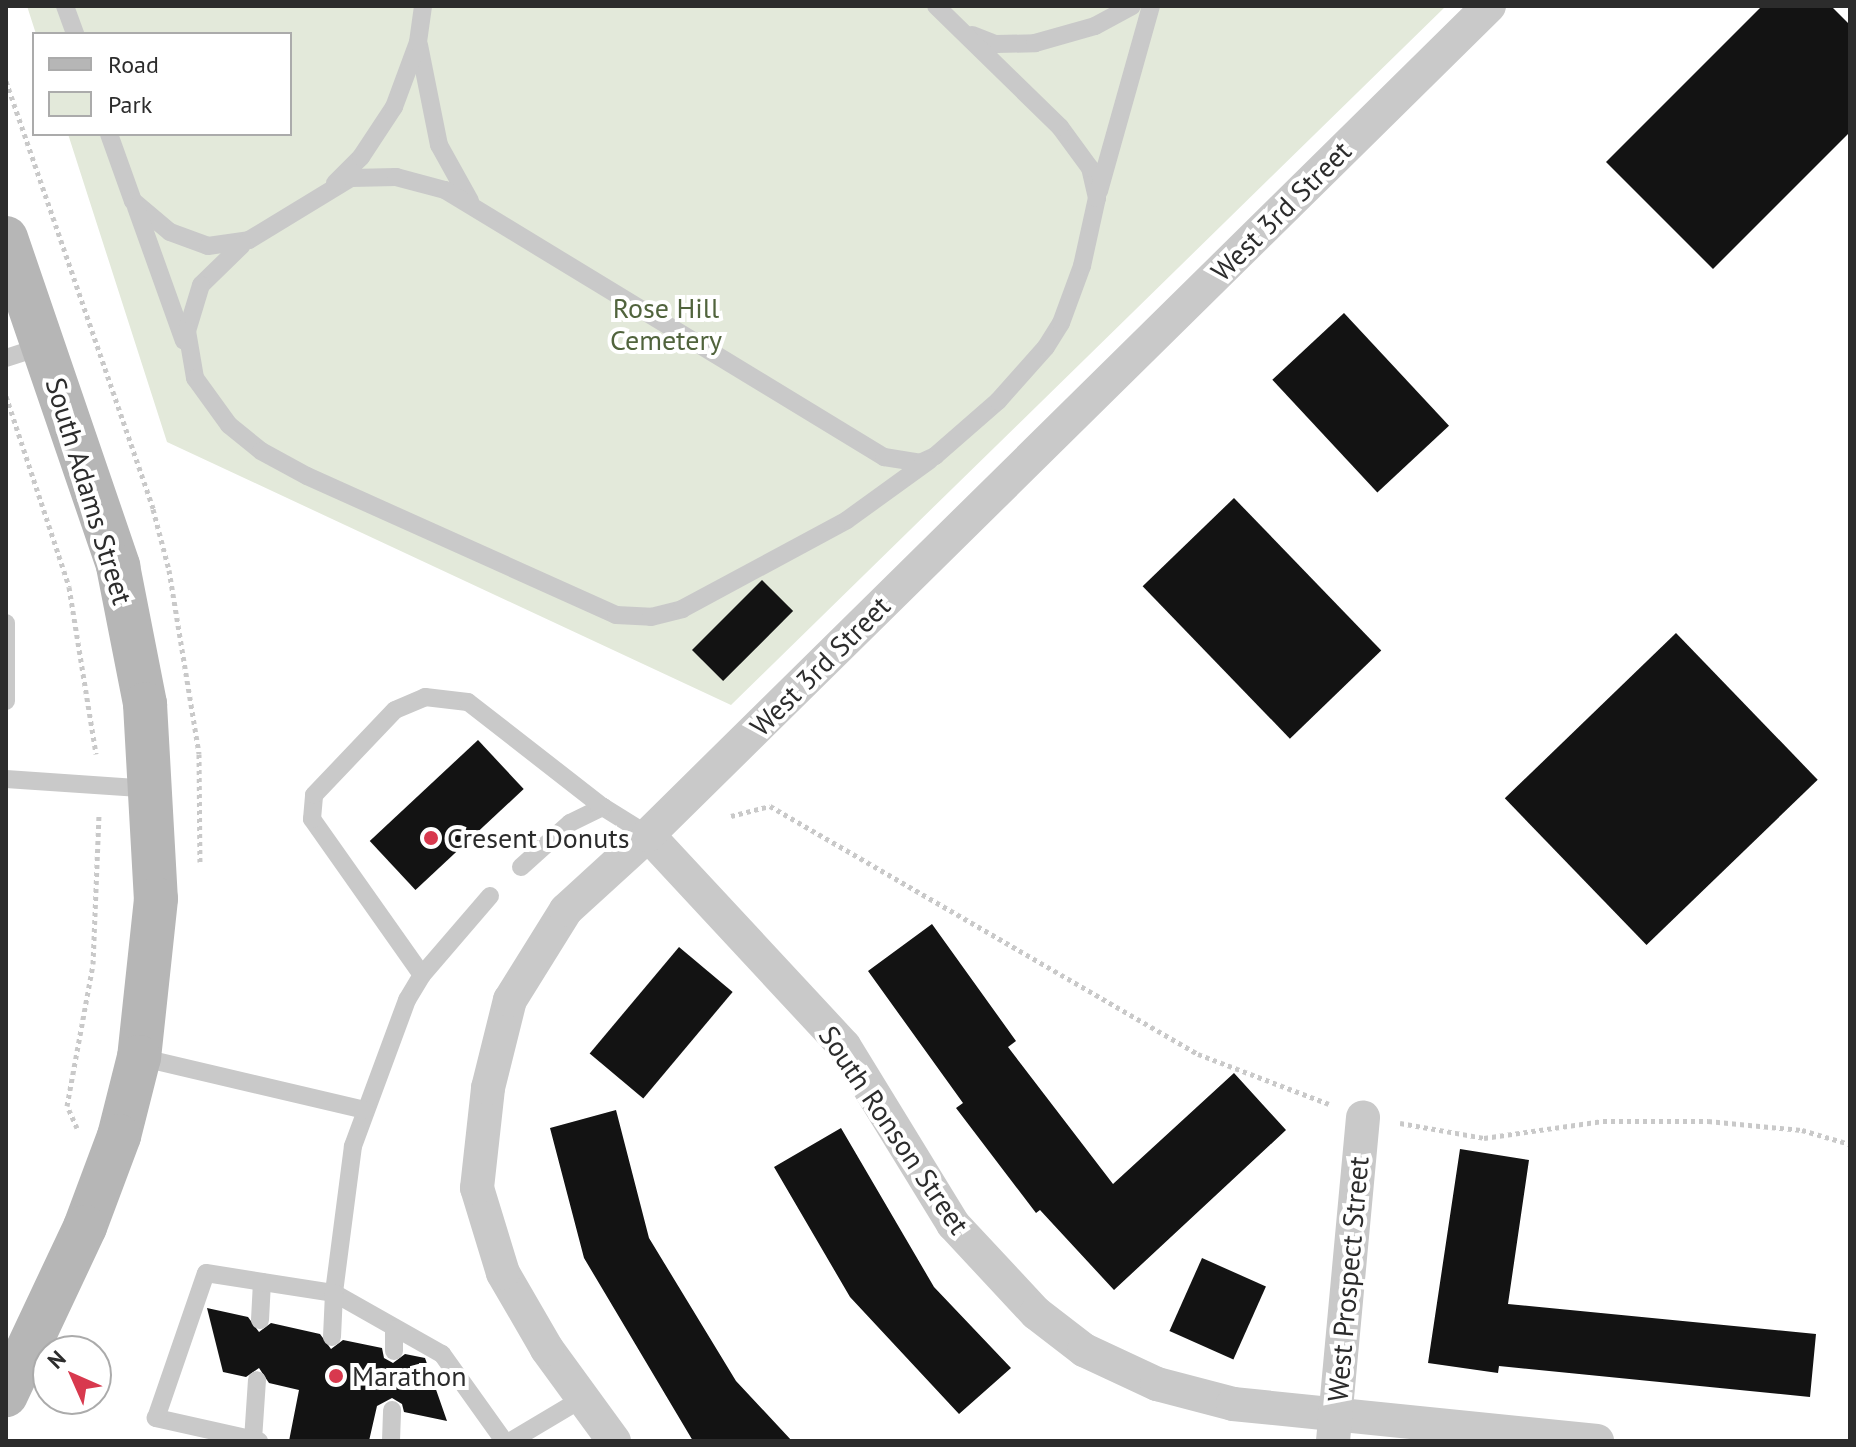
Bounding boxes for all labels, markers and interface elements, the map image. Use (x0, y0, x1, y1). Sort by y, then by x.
legend (32, 32, 292, 136)
text: Road (108, 49, 159, 80)
text: Park (108, 89, 152, 120)
street label: West 3rd Street (1204, 134, 1358, 288)
park label: Rose Hill Cemetery (610, 291, 722, 357)
street label: South Adams Street (38, 373, 140, 609)
street label: West 3rd Street (743, 589, 897, 743)
place label: Cresent Donuts (447, 821, 630, 855)
marker: Cresent Donuts (422, 829, 440, 847)
street label: South Ronson Street (812, 1019, 976, 1241)
street label: West Prospect Street (1321, 1155, 1375, 1403)
north arrow (32, 1335, 112, 1415)
text: N (41, 1344, 71, 1374)
place label: Marathon (352, 1359, 467, 1393)
marker: Marathon (327, 1367, 345, 1385)

